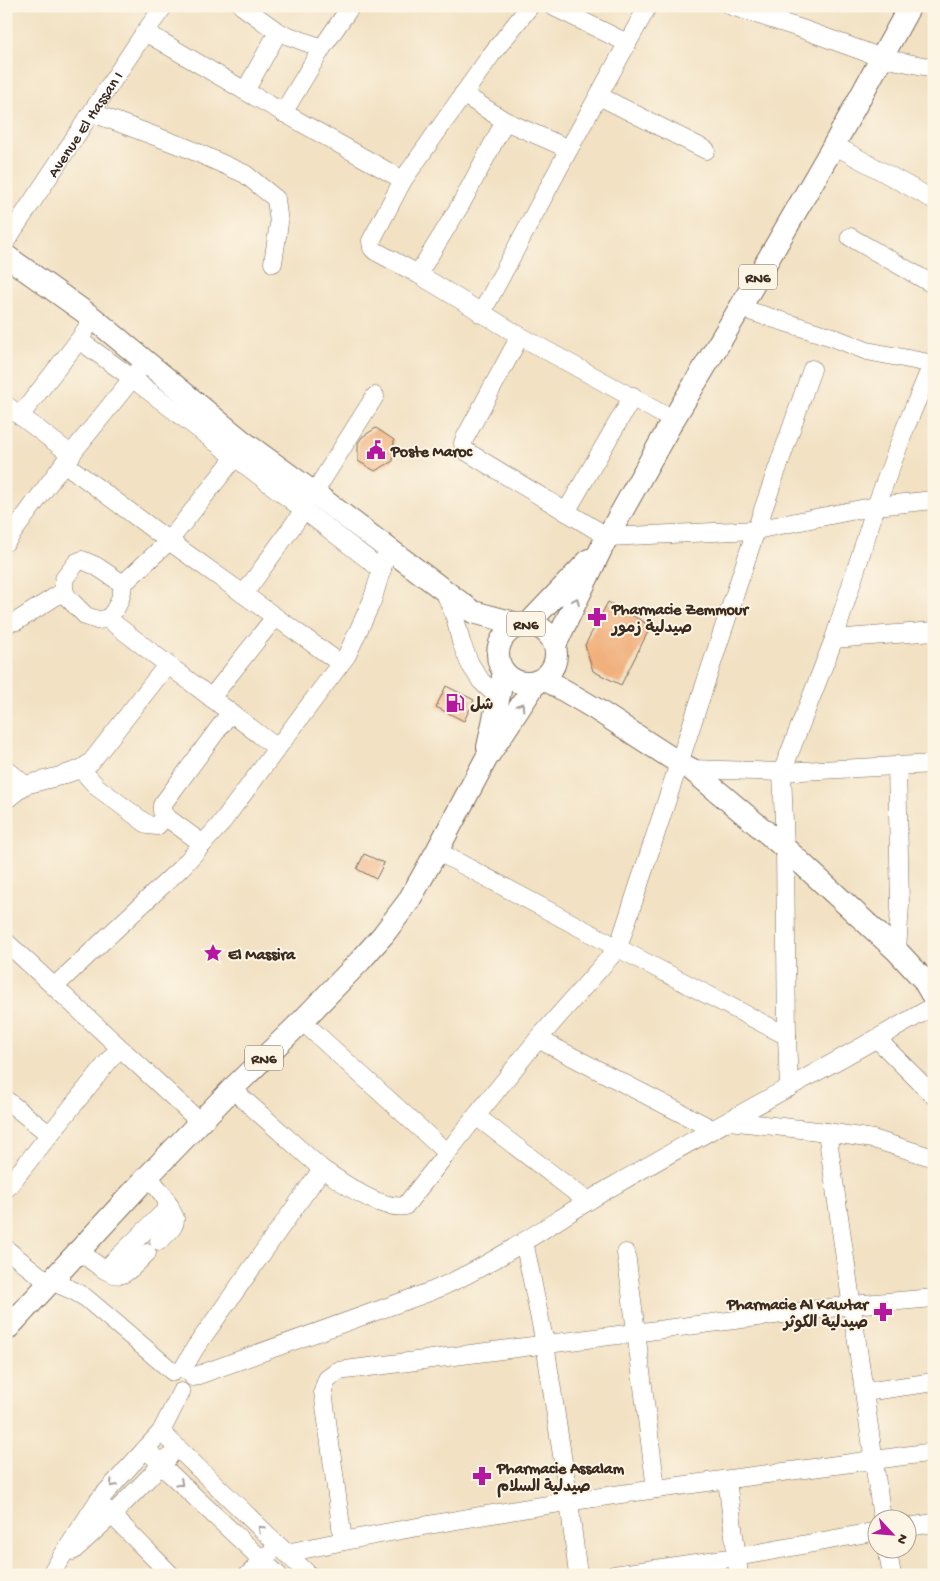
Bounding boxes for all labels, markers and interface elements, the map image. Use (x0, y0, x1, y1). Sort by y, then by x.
street label: Avenue El Hassan I (45, 69, 129, 182)
road number: RN6 (739, 264, 777, 290)
public building icon: Poste Maroc (365, 439, 387, 461)
place label: Poste Maroc (390, 444, 474, 463)
one-way arrow (570, 597, 581, 606)
place label: Pharmacie Zemmour صيدلية زمور (610, 602, 750, 639)
pharmacy icon: Pharmacie Zemmour صيدلية زمور (586, 606, 608, 628)
road number: RN6 (507, 612, 545, 636)
fuel station icon: شل (444, 692, 466, 714)
place label: شل (470, 696, 493, 716)
one-way arrow (515, 702, 524, 711)
place icon: El Massira (202, 942, 224, 964)
place label: El Massira (228, 947, 296, 966)
road number: RN6 (245, 1046, 283, 1070)
place label: Pharmacie Al Kawtar صيدلية الكوثر (726, 1297, 870, 1334)
pharmacy icon: Pharmacie Al Kawtar صيدلية الكوثر (872, 1301, 894, 1323)
place label: Pharmacie Assalam صيدلية السلام (496, 1461, 625, 1498)
pharmacy icon: Pharmacie Assalam صيدلية السلام (471, 1465, 493, 1487)
one-way arrow (175, 1477, 184, 1486)
one-way arrow (110, 1479, 119, 1488)
north arrow (868, 1508, 918, 1558)
one-way arrow (258, 1526, 267, 1535)
text: N (892, 1531, 911, 1546)

